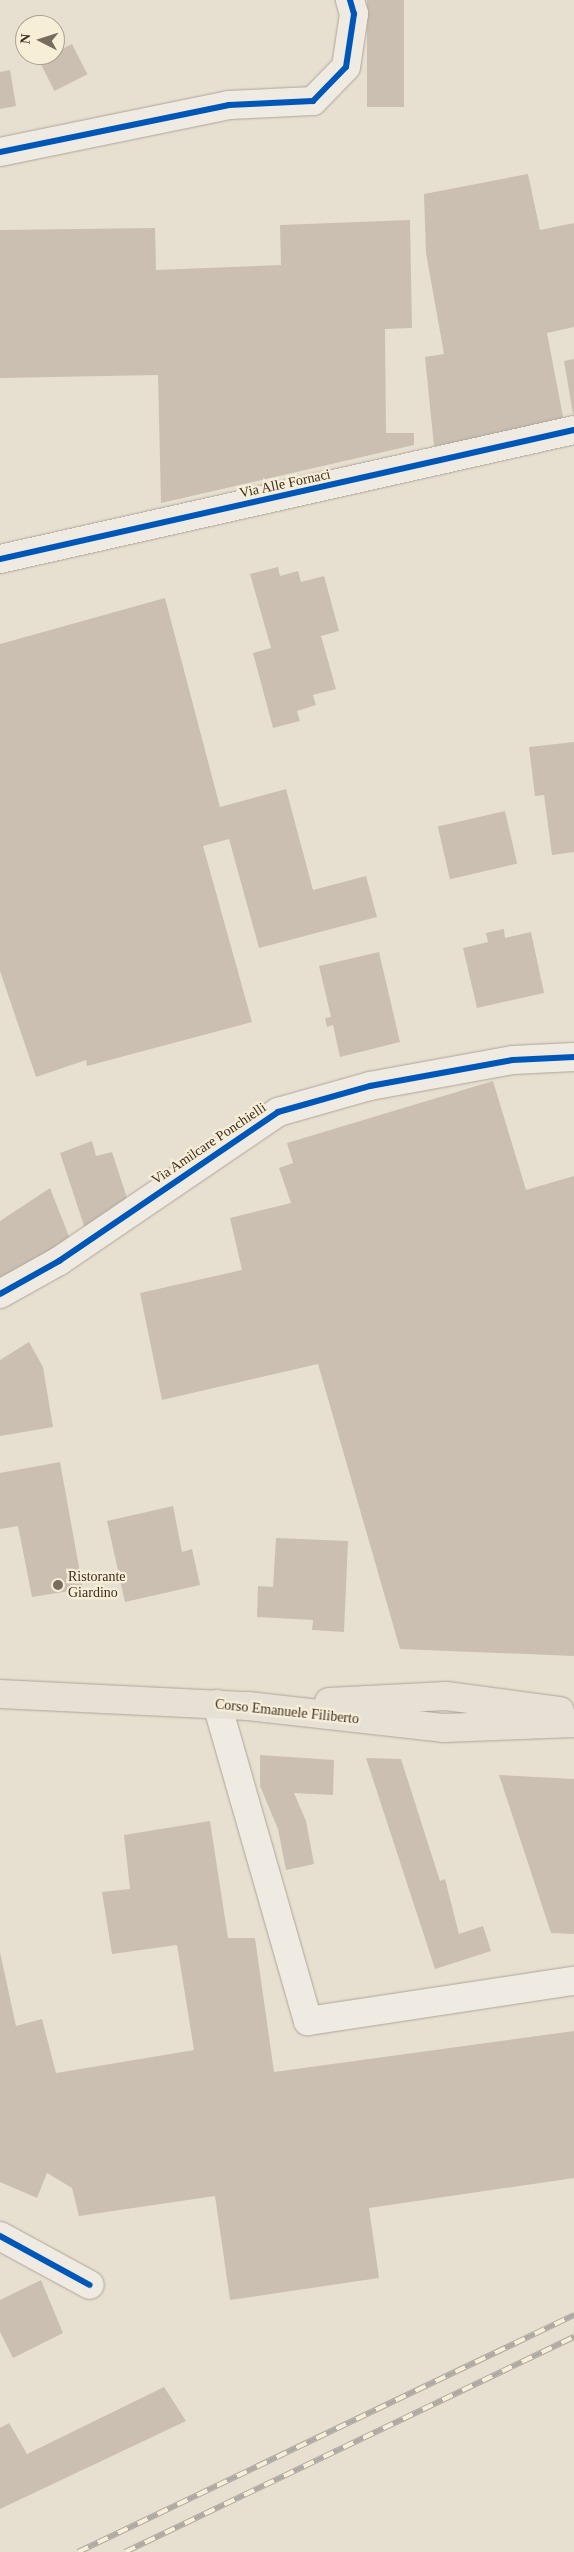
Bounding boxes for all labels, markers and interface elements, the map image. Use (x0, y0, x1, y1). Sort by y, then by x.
north arrow (15, 15, 65, 65)
text: N (18, 33, 33, 44)
street label: Via Alle Fornaci (238, 466, 332, 502)
street label: Via Amilcare Ponchielli (148, 1099, 270, 1189)
place label: Ristorante Giardino (68, 1569, 126, 1601)
marker: Ristorante Giardino (52, 1579, 64, 1591)
street label: Corso Emanuele Filiberto (214, 1696, 360, 1728)

